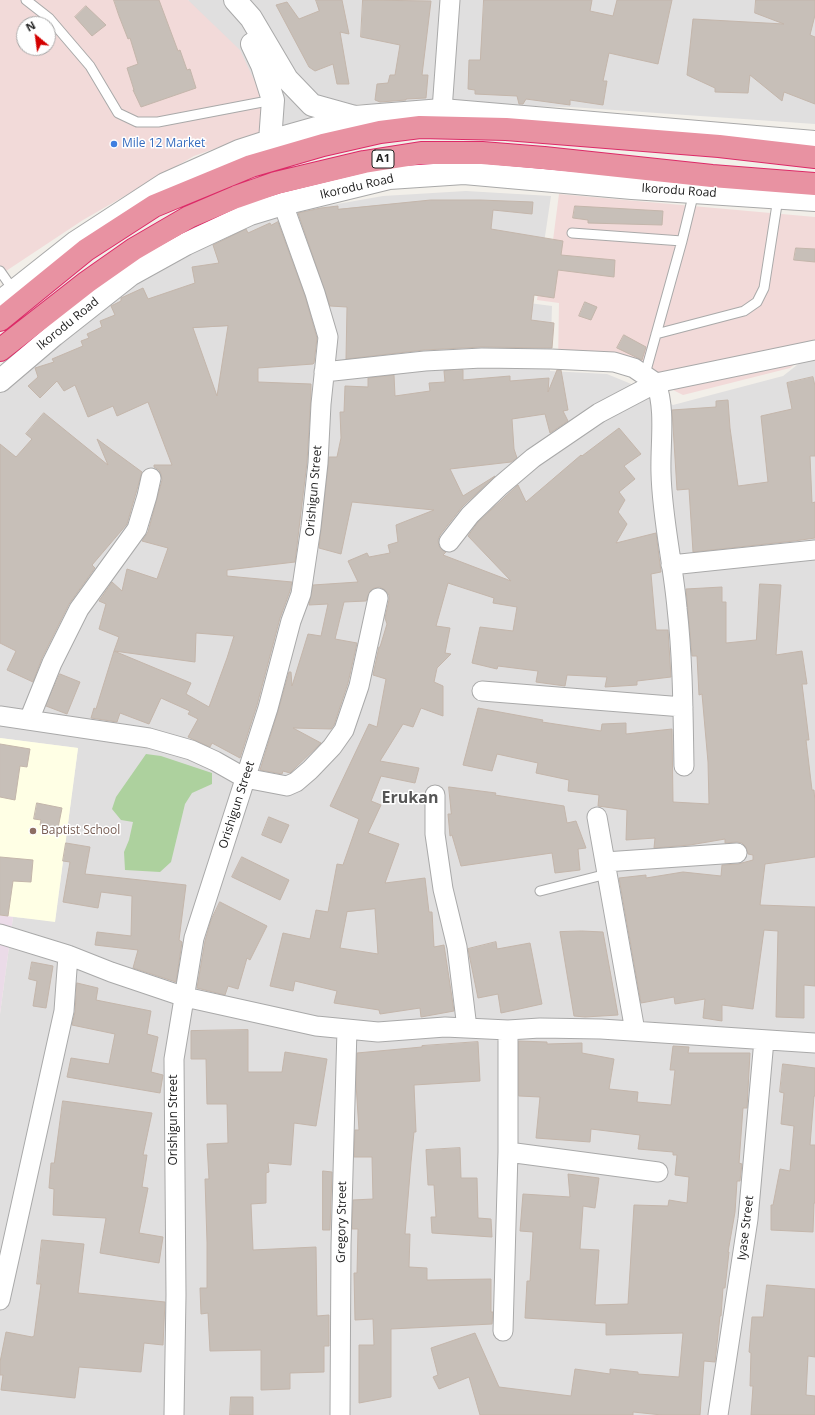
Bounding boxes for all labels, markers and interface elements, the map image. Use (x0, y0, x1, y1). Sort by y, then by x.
north arrow (16, 16, 56, 56)
text: N (23, 17, 38, 35)
place label: Mile 12 Market (122, 137, 205, 151)
marker: Mile 12 Market (109, 139, 119, 149)
road number: A1 (372, 150, 394, 168)
street label: Ikorodu Road (319, 171, 395, 203)
street label: Ikorodu Road (641, 181, 717, 201)
street label: Ikorodu Road (34, 295, 102, 353)
street label: Orishigun Street (303, 445, 325, 537)
street label: Orishigun Street (216, 759, 258, 851)
district label: Erukan (382, 788, 438, 808)
place label: Baptist School (41, 824, 120, 838)
marker: Baptist School (28, 826, 38, 836)
street label: Orishigun Street (167, 1074, 181, 1166)
street label: Gregory Street (334, 1181, 350, 1263)
street label: Iyase Street (735, 1195, 757, 1261)

